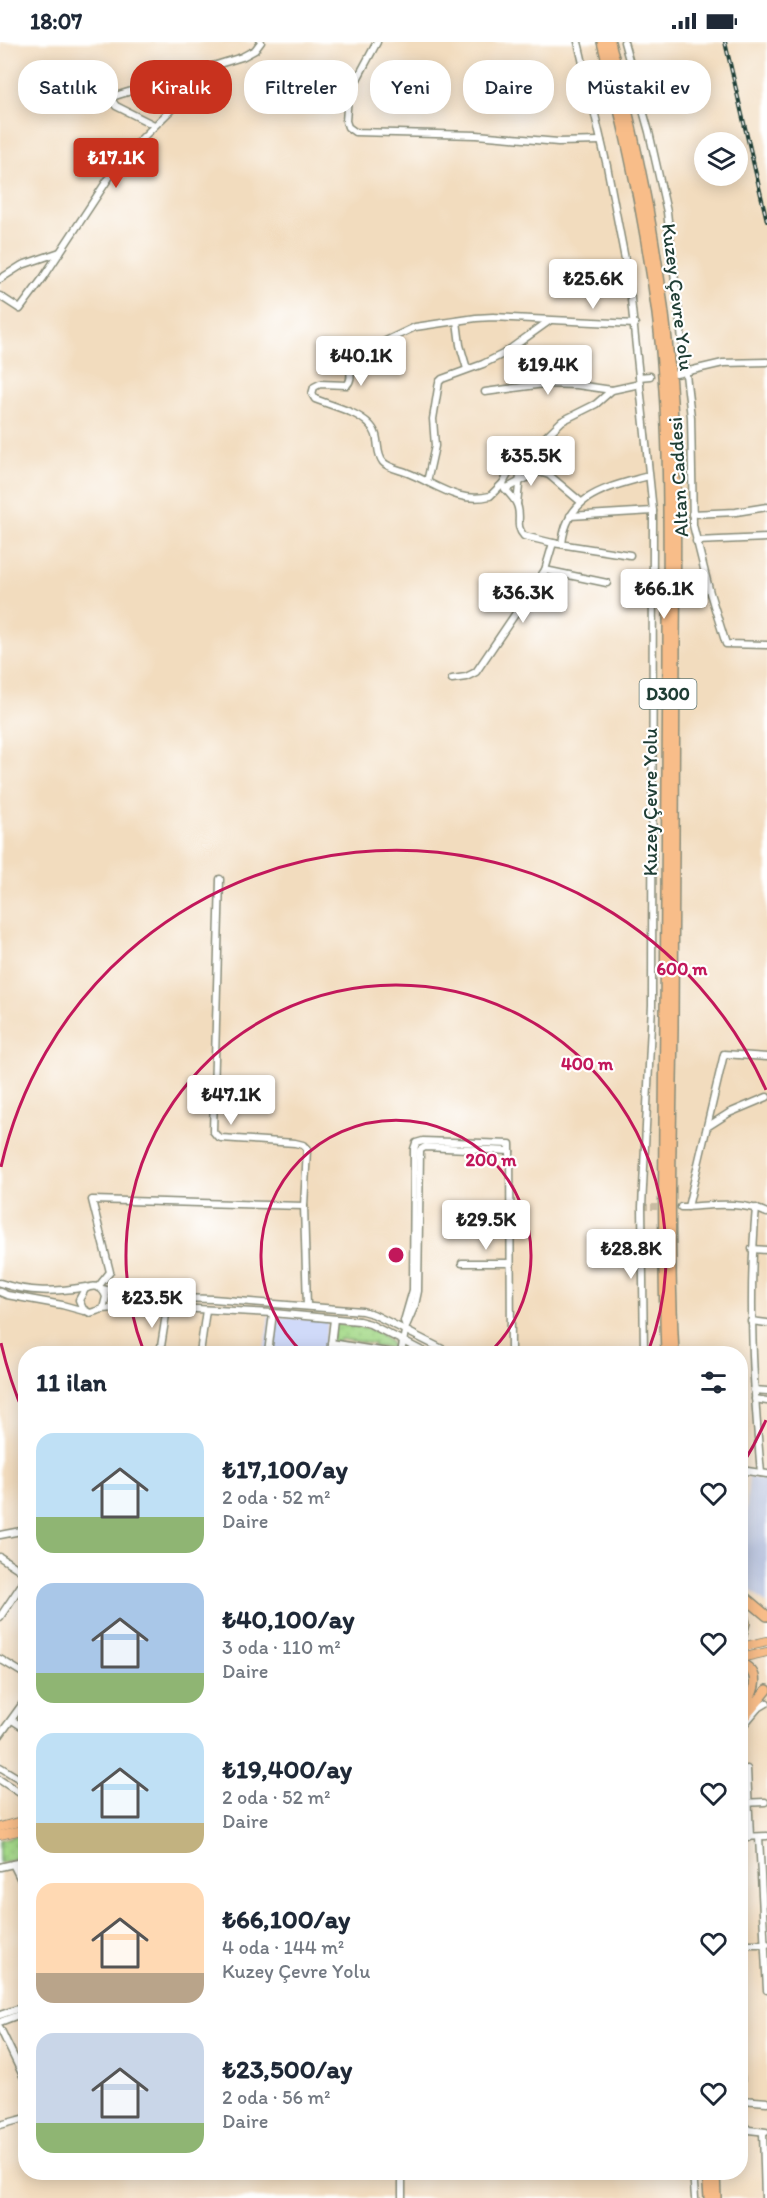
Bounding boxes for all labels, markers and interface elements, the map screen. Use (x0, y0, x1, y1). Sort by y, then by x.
text: 18:07 (30, 8, 82, 35)
chip: Satılık (18, 60, 118, 114)
chip: Kiralık (130, 60, 232, 114)
chip: Filtreler (244, 60, 358, 114)
chip: Yeni (370, 60, 451, 114)
chip: Daire (463, 60, 554, 114)
chip: Müstakil ev (566, 60, 711, 114)
map controls (694, 132, 748, 186)
button: layers (694, 132, 748, 186)
pin: ₺17.1K (67, 138, 165, 189)
text: ₺17.1K (88, 145, 144, 169)
street label: Kuzey Çevre Yolu (657, 222, 699, 372)
pin: ₺25.6K (544, 259, 642, 310)
text: ₺25.6K (563, 266, 623, 290)
pin: ₺40.1K (312, 336, 410, 387)
text: ₺40.1K (330, 343, 392, 367)
pin: ₺19.4K (499, 345, 597, 396)
text: ₺19.4K (518, 352, 578, 376)
street label: Altan Caddesi (663, 416, 693, 538)
pin: ₺35.5K (482, 436, 580, 487)
text: ₺35.5K (501, 443, 561, 467)
pin: ₺66.1K (615, 569, 713, 620)
pin: ₺36.3K (474, 573, 572, 624)
text: ₺66.1K (635, 576, 693, 600)
text: ₺36.3K (493, 580, 553, 604)
road number: D300 (640, 679, 696, 709)
street label: Kuzey Çevre Yolu (638, 728, 662, 876)
text: 600 m (657, 958, 708, 980)
text: 400 m (561, 1053, 614, 1075)
pin: ₺47.1K (182, 1075, 280, 1126)
text: ₺47.1K (201, 1082, 261, 1106)
text: 200 m (466, 1149, 517, 1171)
pin: ₺29.5K (437, 1200, 535, 1251)
text: ₺29.5K (456, 1207, 516, 1231)
pin: ₺28.8K (582, 1229, 680, 1280)
text: ₺28.8K (601, 1236, 661, 1260)
centre of rings (386, 1245, 406, 1265)
pin: ₺23.5K (103, 1278, 201, 1329)
text: ₺23.5K (122, 1285, 182, 1309)
text: 11 ilan (36, 1366, 107, 1398)
icon: filters (697, 1366, 730, 1399)
text: ₺17,100/ay (222, 1453, 348, 1485)
icon: home (84, 1457, 156, 1529)
icon: heart (697, 1477, 730, 1510)
text: 2 oda · 52 m² (222, 1485, 331, 1509)
text: Daire (222, 1509, 268, 1533)
text: ₺40,100/ay (222, 1603, 354, 1635)
icon: home (84, 1607, 156, 1679)
icon: heart (697, 1627, 730, 1660)
text: 3 oda · 110 m² (222, 1635, 341, 1659)
text: Daire (222, 1659, 268, 1683)
text: ₺19,400/ay (222, 1753, 352, 1785)
icon: home (84, 1757, 156, 1829)
icon: heart (697, 1777, 730, 1810)
text: 2 oda · 52 m² (222, 1785, 331, 1809)
text: Daire (222, 1809, 268, 1833)
text: ₺66,100/ay (222, 1903, 350, 1935)
icon: home (84, 1907, 156, 1979)
icon: heart (697, 1927, 730, 1960)
text: 4 oda · 144 m² (222, 1935, 344, 1959)
text: Kuzey Çevre Yolu (222, 1959, 370, 1983)
text: ₺23,500/ay (222, 2053, 352, 2085)
icon: home (84, 2057, 156, 2129)
icon: heart (697, 2077, 730, 2110)
text: 2 oda · 56 m² (222, 2085, 331, 2109)
text: Daire (222, 2109, 268, 2133)

